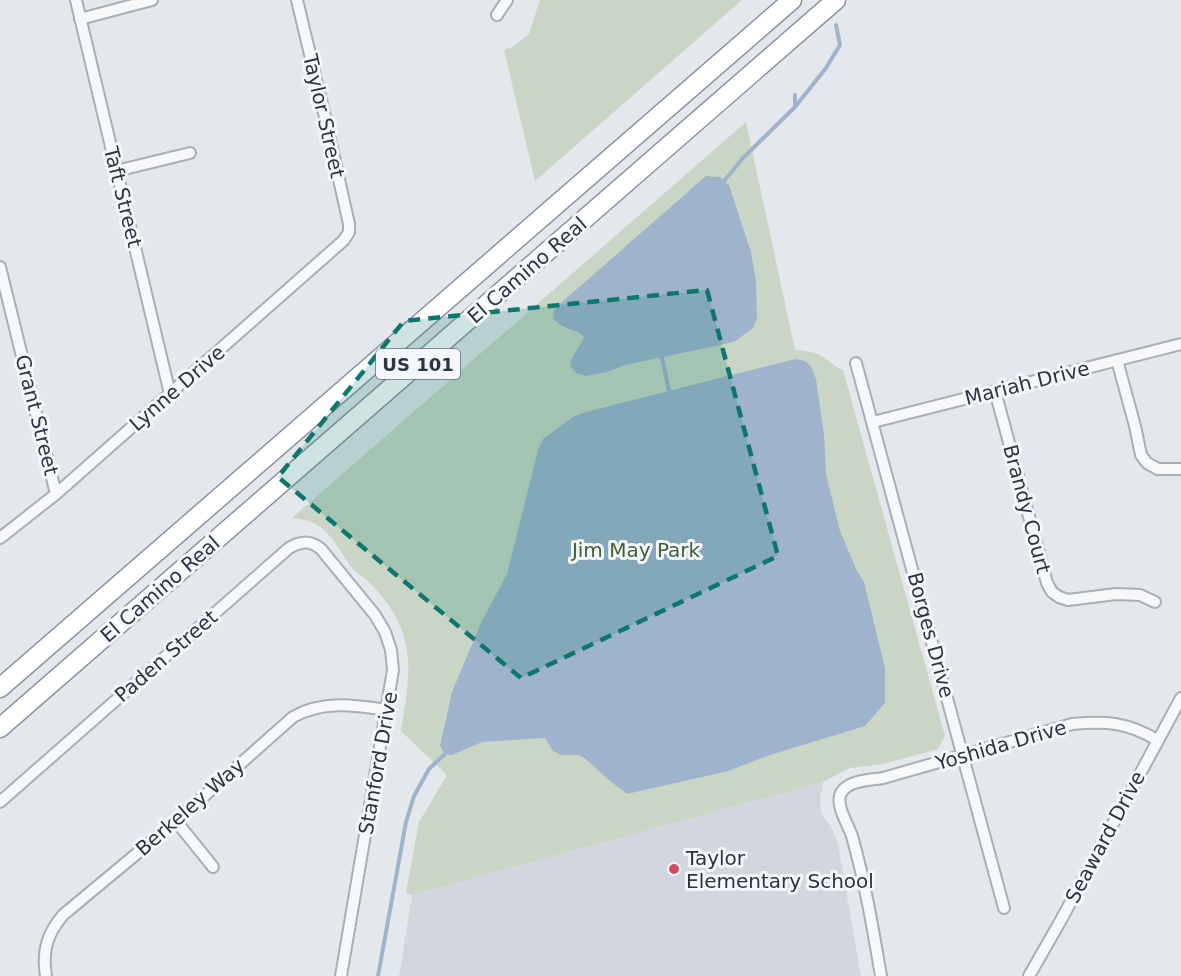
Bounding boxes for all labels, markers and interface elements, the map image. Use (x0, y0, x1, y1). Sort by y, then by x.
street label: Taylor Street (298, 51, 350, 180)
street label: Taft Street (99, 143, 147, 250)
street label: El Camino Real (462, 212, 592, 328)
street label: Lynne Drive (124, 340, 230, 436)
road number: US 101 (376, 349, 460, 379)
street label: Grant Street (10, 352, 64, 478)
street label: Mariah Drive (962, 356, 1092, 410)
street label: Brandy Court (998, 442, 1056, 576)
street label: El Camino Real (95, 531, 225, 647)
park label: Jim May Park (570, 538, 701, 562)
street label: Borges Drive (903, 570, 959, 700)
street label: Paden Street (110, 605, 222, 707)
street label: Stanford Drive (354, 690, 402, 836)
street label: Yoshida Drive (932, 715, 1069, 775)
street label: Berkeley Way (131, 753, 249, 861)
street label: Seaward Drive (1060, 767, 1150, 907)
place label: Taylor Elementary School (685, 846, 874, 893)
marker: Taylor Elementary School (667, 862, 681, 876)

